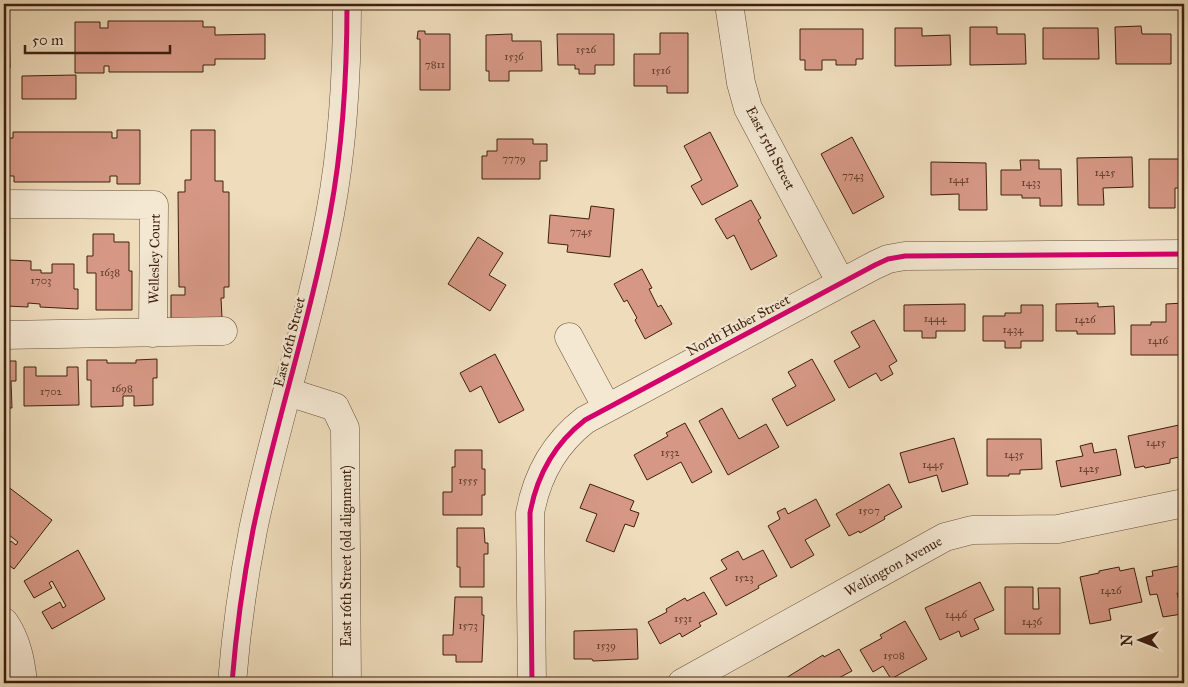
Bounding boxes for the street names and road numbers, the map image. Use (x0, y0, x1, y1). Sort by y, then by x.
street label: East 15th Street (742, 104, 799, 193)
street label: Wellesley Court (145, 214, 164, 304)
street label: North Huber Street (684, 291, 793, 360)
street label: East 16th Street (270, 295, 309, 389)
street label: East 16th Street (old alignment) (338, 465, 356, 647)
street label: Wellington Avenue (842, 533, 945, 600)

